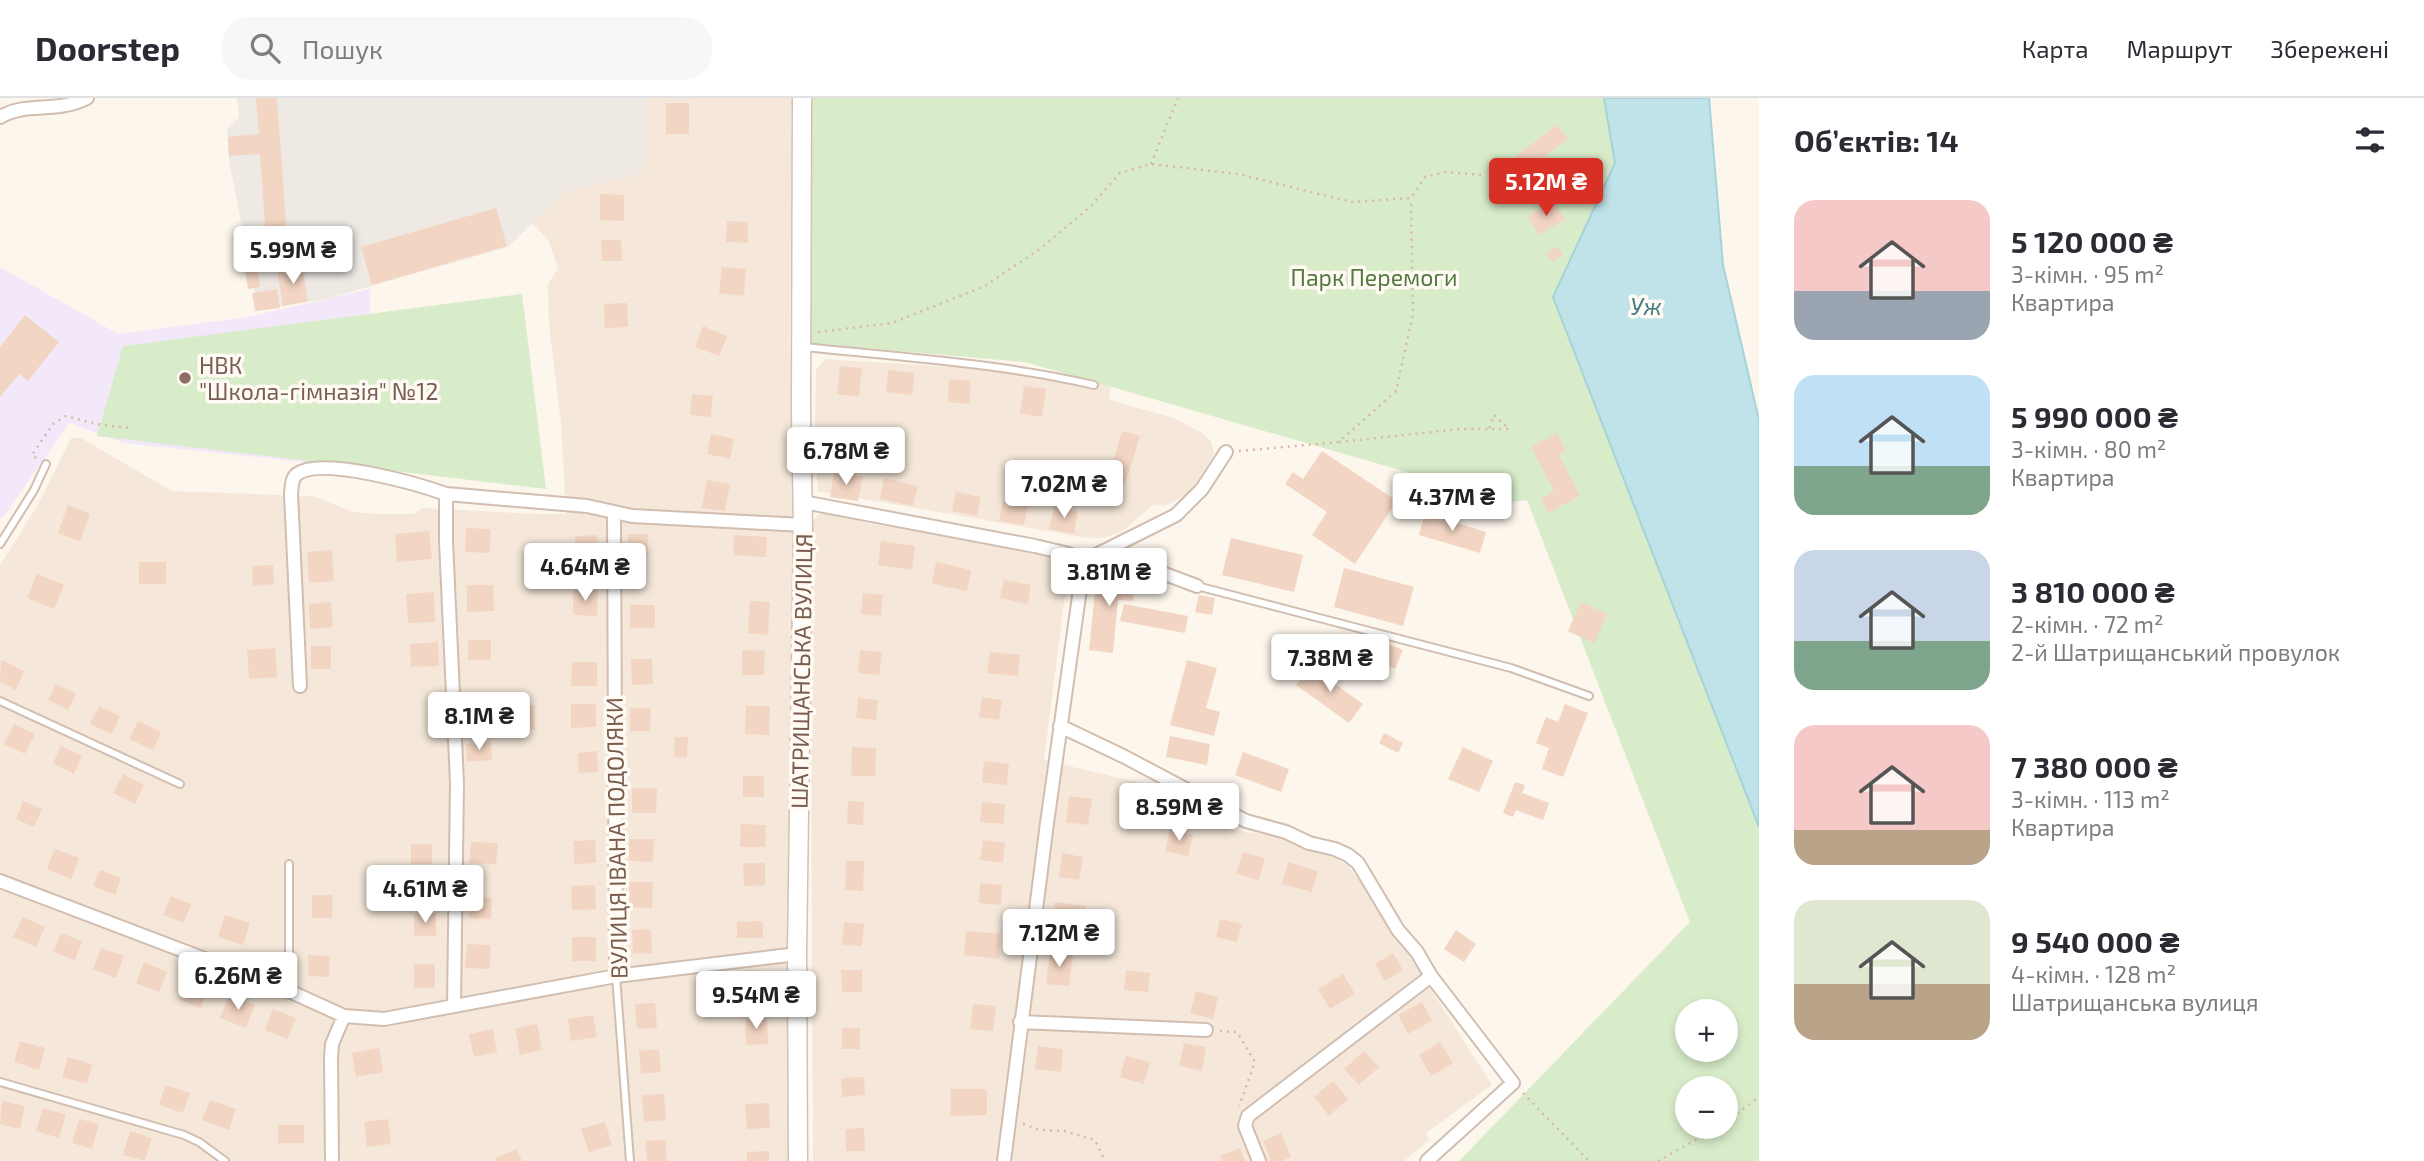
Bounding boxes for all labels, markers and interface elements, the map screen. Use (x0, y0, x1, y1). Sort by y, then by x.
search box (222, 17, 712, 80)
text: Doorstep (35, 28, 180, 68)
icon: search (246, 29, 284, 67)
text: Пошук (302, 33, 383, 64)
text: Карта (2022, 34, 2088, 63)
text: Маршрут (2126, 34, 2232, 63)
text: Збережені (2270, 34, 2389, 63)
icon: filters (2351, 121, 2389, 159)
text: Об’єктів: 14 (1794, 122, 1959, 158)
pin: 5.12M ₴ (1481, 158, 1611, 218)
text: 5.12M ₴ (1505, 167, 1587, 195)
text: 5 120 000 ₴ (2011, 223, 2173, 259)
pin: 5.99M ₴ (228, 226, 358, 286)
icon: home (1850, 228, 1934, 312)
text: 5.99M ₴ (250, 235, 336, 263)
text: 3-кімн. · 95 m² (2011, 260, 2164, 288)
park label: Парк Перемоги (1291, 263, 1457, 291)
text: Квартира (2011, 288, 2115, 316)
water label: Уж (1630, 291, 1662, 320)
place label: НВК "Школа-гімназія" №12 (199, 351, 438, 405)
marker: НВК "Школа-гімназія" №12 (177, 370, 193, 386)
text: 5 990 000 ₴ (2011, 398, 2178, 434)
icon: home (1850, 403, 1934, 487)
pin: 6.78M ₴ (781, 428, 911, 487)
text: 3-кімн. · 80 m² (2011, 435, 2166, 463)
text: 6.78M ₴ (803, 436, 889, 464)
pin: 7.02M ₴ (999, 460, 1129, 520)
text: Квартира (2011, 463, 2115, 491)
text: 7.02M ₴ (1021, 469, 1107, 497)
pin: 4.37M ₴ (1387, 474, 1517, 533)
text: 4.37M ₴ (1409, 482, 1495, 510)
street label: ШАТРИЩАНСЬКА ВУЛИЦЯ (785, 533, 817, 809)
pin: 4.64M ₴ (520, 544, 650, 603)
pin: 3.81M ₴ (1044, 548, 1174, 608)
text: 4.64M ₴ (540, 552, 630, 580)
text: 3.81M ₴ (1067, 557, 1151, 585)
text: 3 810 000 ₴ (2011, 573, 2175, 609)
icon: home (1850, 578, 1934, 662)
text: 2-кімн. · 72 m² (2011, 610, 2163, 638)
pin: 7.38M ₴ (1265, 634, 1395, 694)
text: 2-й Шатрищанський провулок (2011, 638, 2340, 666)
text: 7.38M ₴ (1287, 643, 1373, 671)
pin: 8.1M ₴ (422, 692, 536, 752)
street label: ВУЛИЦЯ ІВАНА ПОДОЛЯКИ (600, 697, 632, 979)
text: 8.1M ₴ (444, 701, 514, 729)
text: 7 380 000 ₴ (2011, 748, 2178, 784)
icon: home (1850, 753, 1934, 837)
pin: 8.59M ₴ (1114, 784, 1244, 843)
text: 3-кімн. · 113 m² (2011, 785, 2170, 813)
text: 8.59M ₴ (1135, 792, 1223, 820)
text: Квартира (2011, 813, 2115, 841)
pin: 4.61M ₴ (360, 866, 490, 925)
text: 4.61M ₴ (382, 874, 468, 902)
pin: 7.12M ₴ (994, 910, 1124, 969)
text: 7.12M ₴ (1019, 918, 1099, 946)
text: 9 540 000 ₴ (2011, 923, 2180, 959)
icon: home (1850, 928, 1934, 1012)
pin: 6.26M ₴ (173, 953, 303, 1012)
text: 4-кімн. · 128 m² (2011, 960, 2176, 988)
text: 6.26M ₴ (194, 961, 282, 989)
pin: 9.54M ₴ (691, 972, 821, 1031)
text: 9.54M ₴ (712, 980, 800, 1008)
text: Шатрищанська вулиця (2011, 988, 2258, 1016)
map controls (1675, 999, 1738, 1139)
button: + (1675, 999, 1738, 1062)
button: − (1675, 1076, 1738, 1139)

